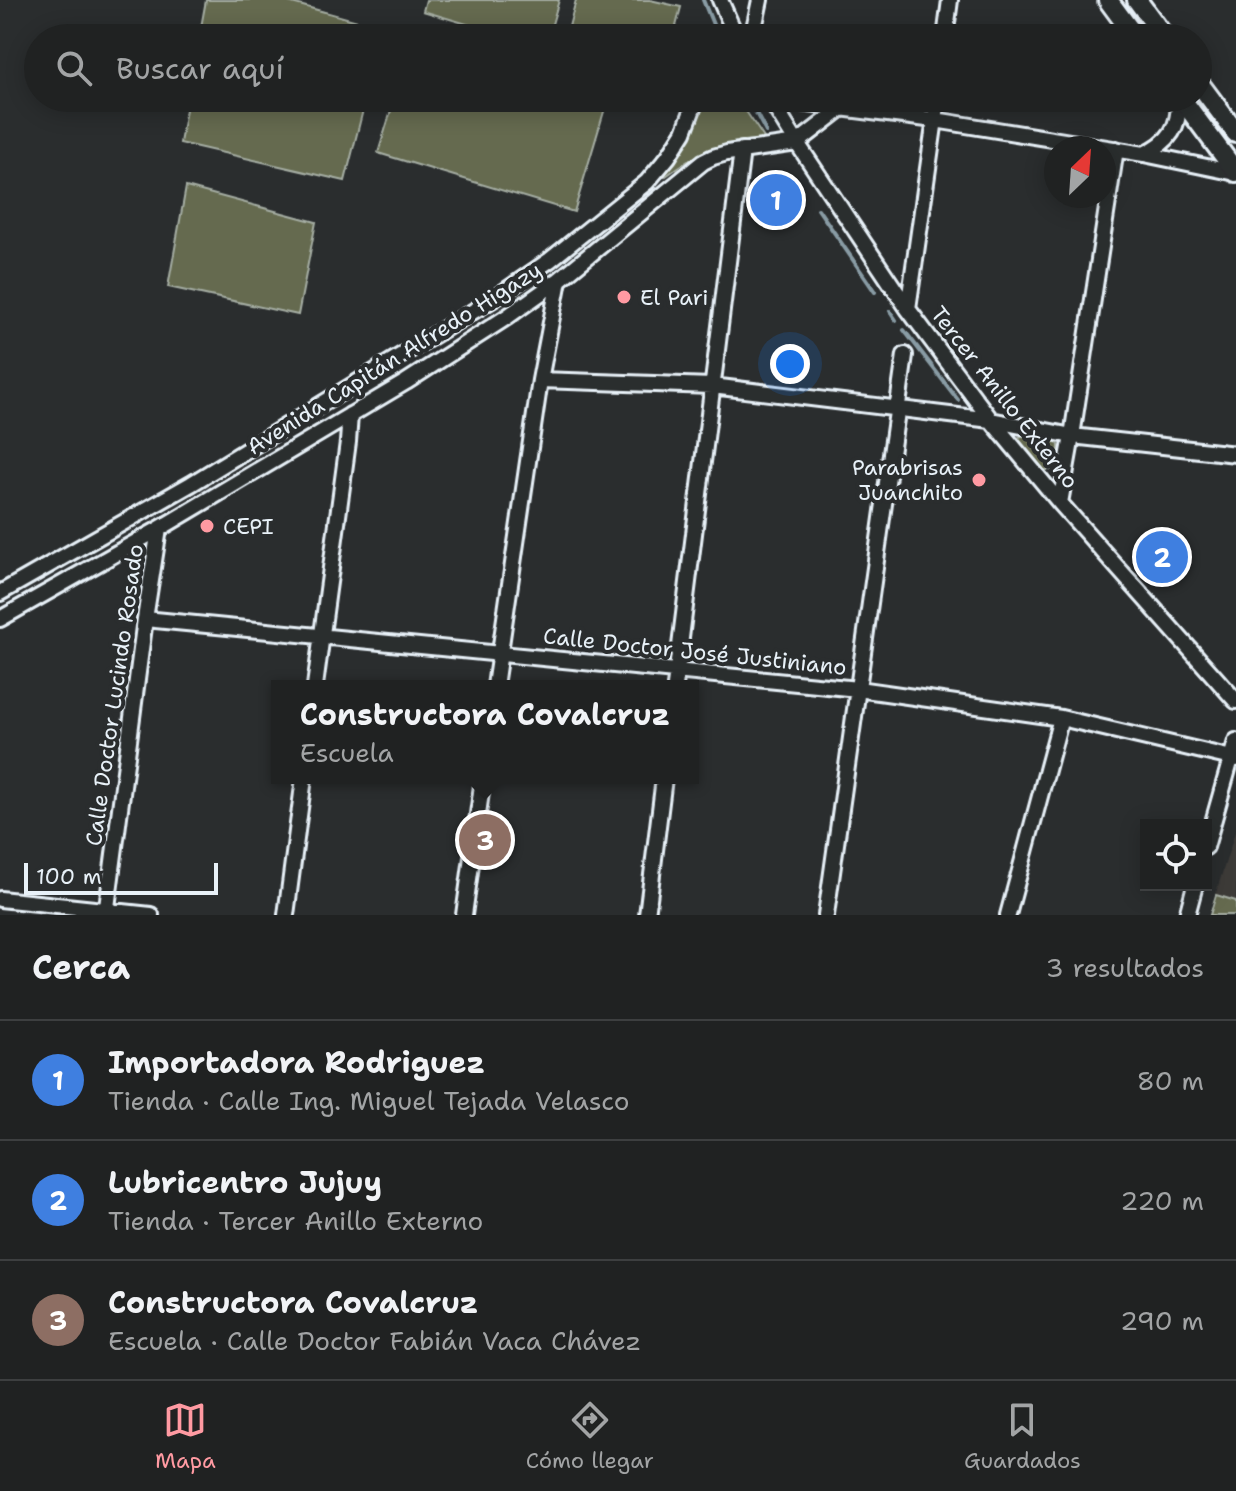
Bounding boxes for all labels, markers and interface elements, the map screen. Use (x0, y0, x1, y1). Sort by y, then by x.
search box (24, 24, 1212, 112)
icon: search (52, 46, 96, 90)
text: Buscar aquí (116, 48, 284, 89)
north arrow (1044, 136, 1116, 208)
pin: 1 (750, 170, 802, 230)
street label: Avenida Capitán Alfredo Higazy (241, 255, 547, 461)
place label: El Pari (640, 283, 709, 312)
marker: El Pari (615, 288, 633, 306)
street label: Tercer Anillo Externo (924, 300, 1085, 494)
your location (770, 344, 810, 384)
place label: Parabrisas Juanchito (852, 453, 963, 507)
marker: Parabrisas Juanchito (970, 471, 988, 489)
place label: CEPI (223, 512, 274, 541)
marker: CEPI (198, 517, 216, 535)
pin: 2 (1136, 527, 1188, 587)
street label: Calle Doctor Lucindo Rosado (79, 542, 150, 848)
street label: Calle Doctor José Justiniano (542, 621, 848, 682)
popup (271, 680, 699, 784)
text: Constructora Covalcruz (300, 694, 670, 735)
text: Escuela (300, 735, 394, 770)
pin: 3 (459, 810, 511, 870)
map controls (1140, 819, 1212, 891)
button: locate (1140, 819, 1212, 891)
scale bar (24, 859, 218, 895)
text: 100 m (36, 862, 102, 891)
text: Cerca (32, 944, 130, 990)
text: 3 resultados (1045, 950, 1204, 985)
text: Importadora Rodriguez (108, 1042, 485, 1083)
text: 1 (52, 1063, 64, 1098)
text: 80 m (1137, 1063, 1204, 1098)
text: Tienda · Calle Ing. Miguel Tejada Velasco (108, 1083, 630, 1118)
text: Lubricentro Jujuy (108, 1162, 382, 1203)
text: 2 (49, 1183, 67, 1218)
text: 220 m (1120, 1183, 1204, 1218)
text: Tienda · Tercer Anillo Externo (108, 1203, 483, 1238)
text: Constructora Covalcruz (108, 1282, 478, 1323)
text: 3 (49, 1303, 67, 1338)
text: 290 m (1120, 1303, 1204, 1338)
text: Escuela · Calle Doctor Fabián Vaca Chávez (108, 1323, 641, 1358)
tab: Mapa (155, 1398, 216, 1475)
tab: Cómo llegar (526, 1398, 654, 1475)
tab: Guardados (964, 1398, 1081, 1475)

